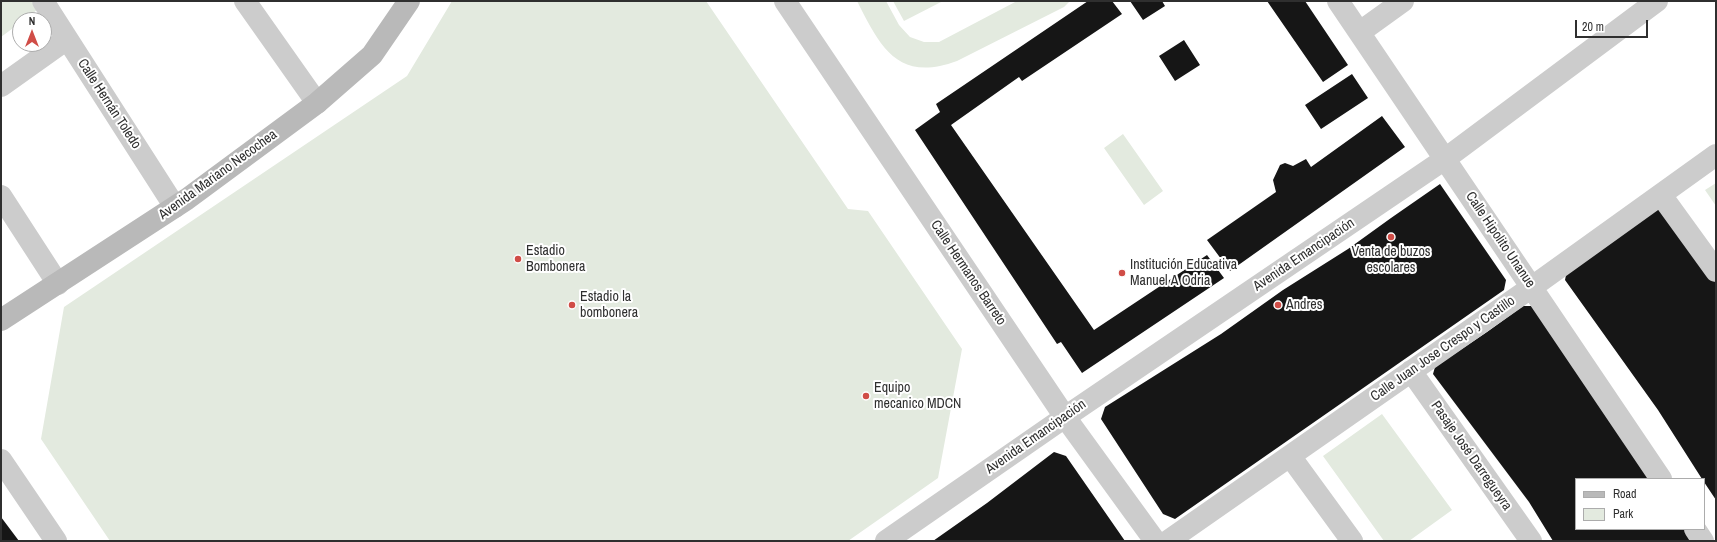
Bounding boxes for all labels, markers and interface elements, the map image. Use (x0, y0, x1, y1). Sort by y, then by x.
north arrow (12, 12, 52, 52)
scale bar (1577, 12, 1650, 38)
text: N (29, 14, 35, 28)
text: 20 m (1582, 19, 1604, 35)
street label: Calle Hernán Toledo (74, 56, 144, 152)
street label: Avenida Mariano Necochea (156, 126, 280, 224)
street label: Calle Hipolito Unanue (1462, 189, 1538, 291)
street label: Avenida Emancipación (1250, 215, 1358, 295)
street label: Calle Hermanos Barreto (927, 217, 1009, 329)
marker: Venta de buzos escolares (1386, 232, 1396, 242)
place label: Estadio Bombonera (526, 243, 585, 276)
place label: Venta de buzos escolares (1351, 244, 1431, 276)
marker: Estadio Bombonera (513, 254, 523, 264)
place label: Institución Educativa Manuel A Odria (1130, 257, 1237, 290)
marker: Institución Educativa Manuel A Odria (1117, 268, 1127, 278)
place label: Estadio la bombonera (580, 289, 638, 322)
street label: Calle Juan Jose Crespo y Castillo (1368, 293, 1518, 405)
place label: Andres (1286, 297, 1322, 313)
marker: Estadio la bombonera (567, 300, 577, 310)
marker: Andres (1273, 300, 1283, 310)
place label: Equipo mecanico MDCN (874, 380, 961, 412)
marker: Equipo mecanico MDCN (861, 391, 871, 401)
street label: Avenida Emancipación (983, 396, 1089, 478)
street label: Pasaje José Darregueyra (1427, 398, 1515, 514)
legend (1575, 478, 1705, 530)
text: Road (1613, 486, 1637, 502)
text: Park (1613, 506, 1633, 522)

